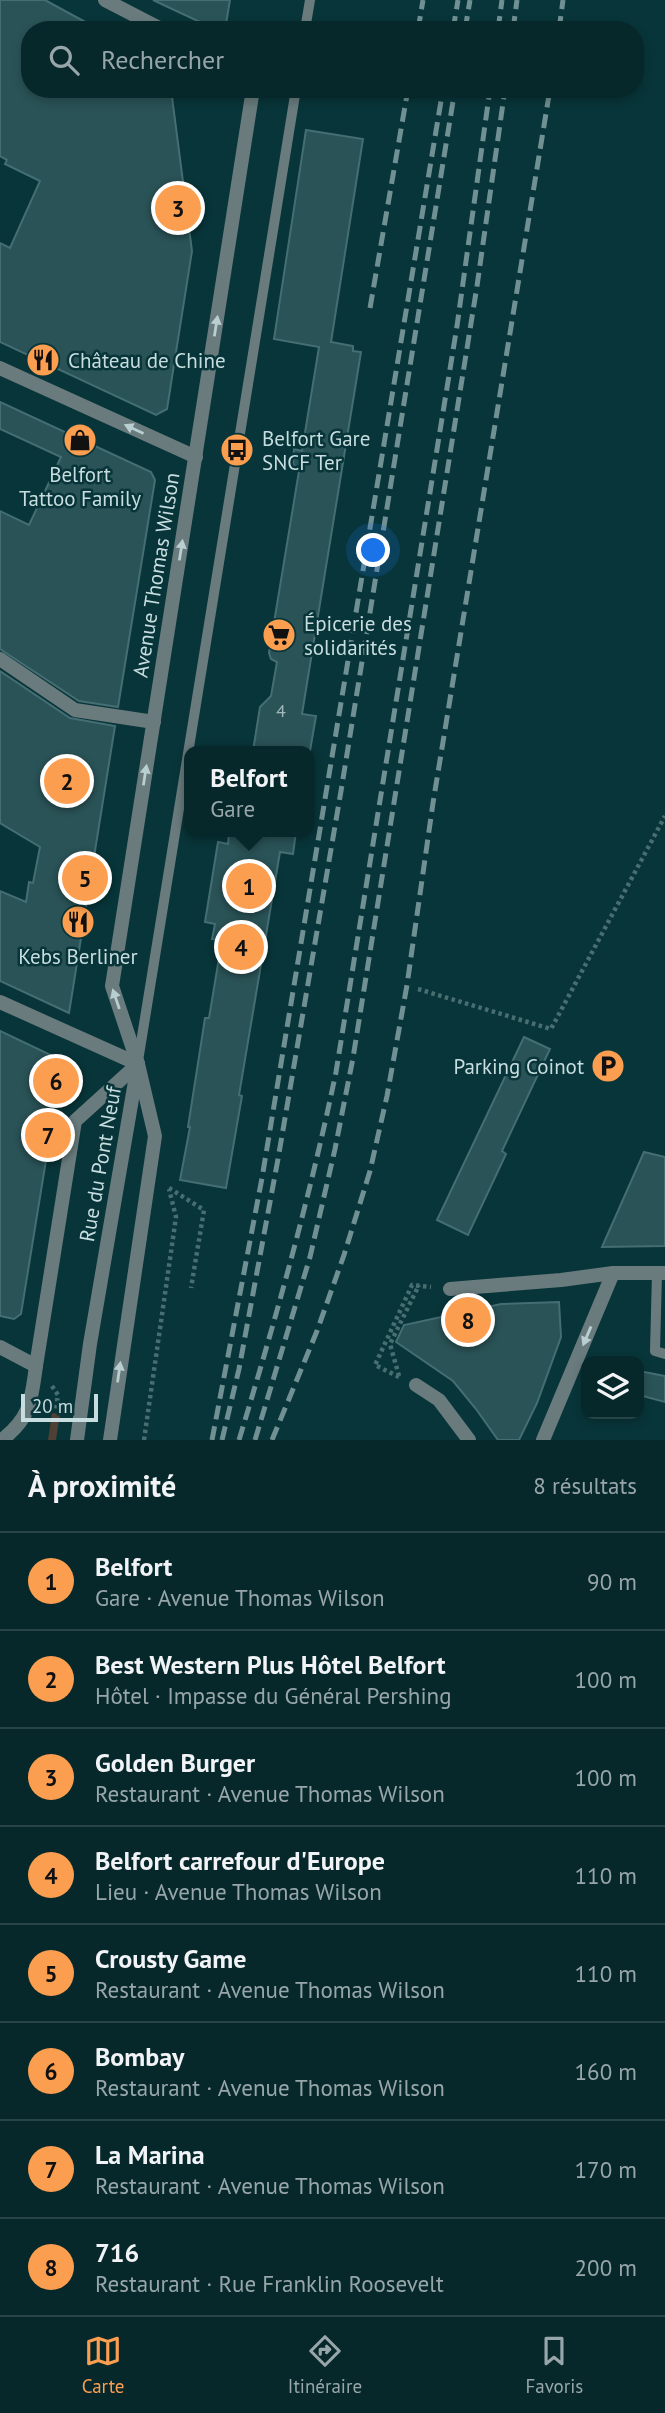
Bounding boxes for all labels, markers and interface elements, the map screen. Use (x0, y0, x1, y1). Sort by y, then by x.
search box (21, 21, 644, 98)
icon: search (45, 41, 83, 79)
text: Rechercher (101, 43, 224, 76)
pin: 3 (155, 182, 201, 234)
one-way arrow (211, 315, 222, 337)
restaurant icon: Château de Chine (24, 341, 62, 379)
place label: Château de Chine (68, 347, 226, 374)
shop icon: Belfort Tattoo Family (61, 421, 99, 459)
one-way arrow (123, 423, 144, 434)
place label: Belfort Gare SNCF Ter (262, 425, 370, 476)
bus stop icon: Belfort Gare SNCF Ter (218, 431, 256, 469)
place label: Belfort Tattoo Family (19, 461, 141, 512)
street label: Avenue Thomas Wilson (126, 471, 186, 679)
your location (356, 533, 390, 567)
one-way arrow (176, 539, 187, 561)
place label: Épicerie des solidarités (304, 610, 412, 661)
supermarket icon: Épicerie des solidarités (260, 616, 298, 654)
house number: 4 (276, 699, 286, 722)
popup (184, 746, 314, 837)
pin: 2 (44, 755, 90, 807)
text: Belfort (210, 761, 288, 794)
one-way arrow (140, 764, 151, 786)
text: Gare (210, 794, 255, 823)
pin: 5 (62, 852, 108, 904)
pin: 1 (226, 860, 272, 912)
restaurant icon: Kebs Berliner (59, 903, 97, 941)
pin: 4 (218, 921, 264, 973)
place label: Kebs Berliner (18, 943, 138, 970)
one-way arrow (110, 989, 121, 1010)
parking icon: Parking Coinot (589, 1047, 627, 1085)
place label: Parking Coinot (453, 1053, 584, 1080)
pin: 6 (33, 1055, 79, 1107)
street label: Rue du Pont Neuf (73, 1083, 127, 1244)
pin: 7 (25, 1109, 71, 1161)
pin: 8 (445, 1294, 491, 1346)
one-way arrow (581, 1325, 592, 1346)
map controls (581, 1356, 644, 1419)
button: layers (581, 1356, 644, 1419)
one-way arrow (114, 1361, 125, 1383)
scale bar (21, 1391, 98, 1423)
text: 20 m (32, 1394, 73, 1418)
text: À proximité (28, 1466, 176, 1505)
text: 8 résultats (533, 1471, 637, 1500)
text: Belfort (95, 1550, 172, 1583)
text: 1 (44, 1567, 58, 1596)
text: 90 m (587, 1567, 637, 1596)
text: Gare · Avenue Thomas Wilson (95, 1583, 385, 1612)
text: Best Western Plus Hôtel Belfort (95, 1648, 445, 1681)
text: 2 (44, 1665, 58, 1694)
text: 100 m (575, 1665, 637, 1694)
text: Hôtel · Impasse du Général Pershing (95, 1681, 451, 1710)
text: Golden Burger (95, 1746, 255, 1779)
text: 3 (44, 1763, 58, 1792)
text: 100 m (575, 1763, 637, 1792)
text: Restaurant · Avenue Thomas Wilson (95, 1779, 445, 1808)
text: Belfort carrefour d'Europe (95, 1844, 385, 1877)
text: 4 (44, 1861, 58, 1890)
text: 110 m (575, 1861, 637, 1890)
text: Lieu · Avenue Thomas Wilson (95, 1877, 382, 1906)
text: Crousty Game (95, 1942, 246, 1975)
text: 5 (44, 1959, 58, 1988)
text: 110 m (575, 1959, 637, 1988)
text: Restaurant · Avenue Thomas Wilson (95, 1975, 445, 2004)
text: Bombay (95, 2040, 185, 2073)
text: 6 (44, 2057, 58, 2086)
text: 160 m (575, 2057, 637, 2086)
text: Restaurant · Avenue Thomas Wilson (95, 2073, 445, 2102)
text: La Marina (95, 2138, 205, 2171)
text: 7 (44, 2155, 58, 2184)
text: 170 m (575, 2155, 637, 2184)
text: Restaurant · Avenue Thomas Wilson (95, 2171, 445, 2200)
text: 716 (95, 2236, 139, 2269)
text: 8 (44, 2253, 58, 2282)
text: 200 m (575, 2253, 637, 2282)
text: Restaurant · Rue Franklin Roosevelt (95, 2269, 444, 2298)
tab: Carte (82, 2332, 125, 2398)
tab: Itinéraire (288, 2332, 362, 2398)
tab: Favoris (525, 2332, 583, 2398)

